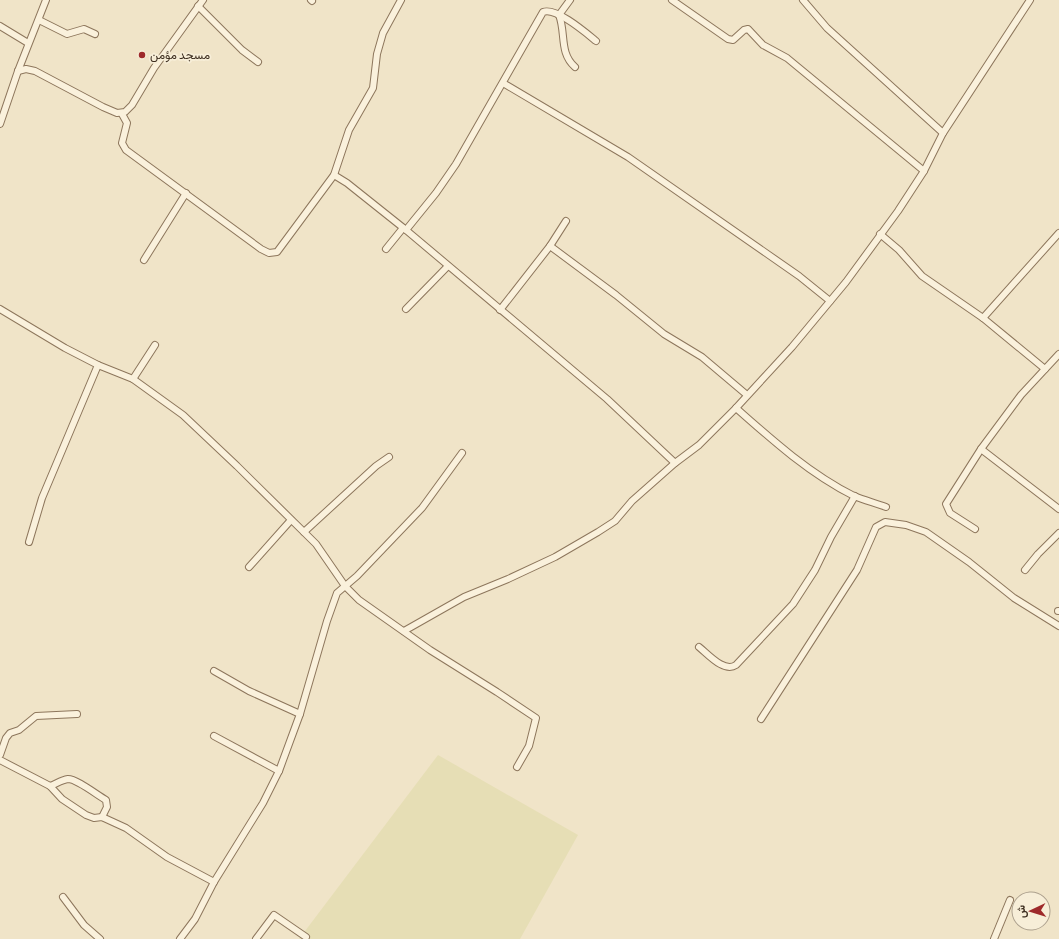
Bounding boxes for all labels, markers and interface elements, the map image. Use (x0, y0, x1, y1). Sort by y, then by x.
place label: مسجد مؤمن (150, 48, 210, 63)
marker: مسجد مؤمن (137, 50, 147, 60)
north arrow (1011, 891, 1051, 931)
text: ش (1015, 905, 1028, 919)

